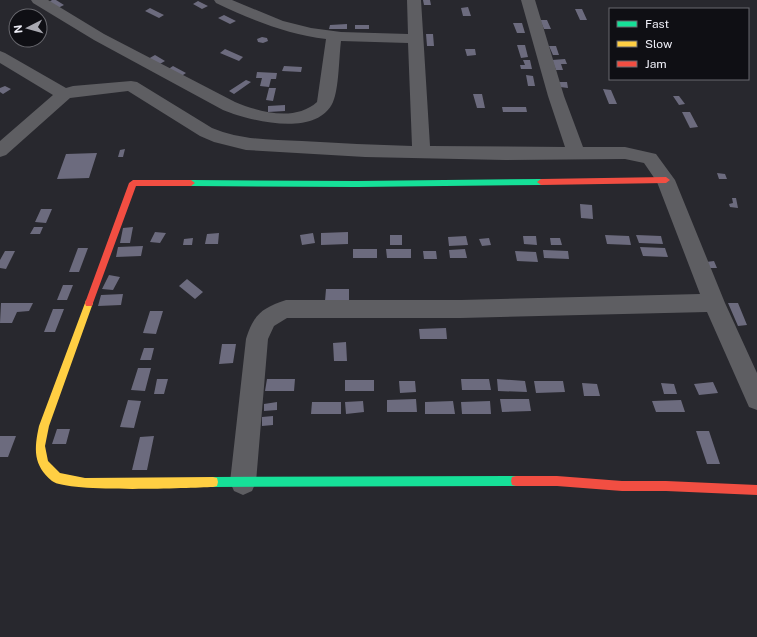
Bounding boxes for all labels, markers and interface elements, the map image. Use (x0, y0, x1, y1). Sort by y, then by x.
north arrow (8, 8, 48, 48)
legend (609, 8, 749, 80)
text: Fast (645, 17, 670, 31)
text: N (12, 24, 24, 34)
text: Slow (645, 37, 673, 51)
text: Jam (645, 57, 667, 71)

